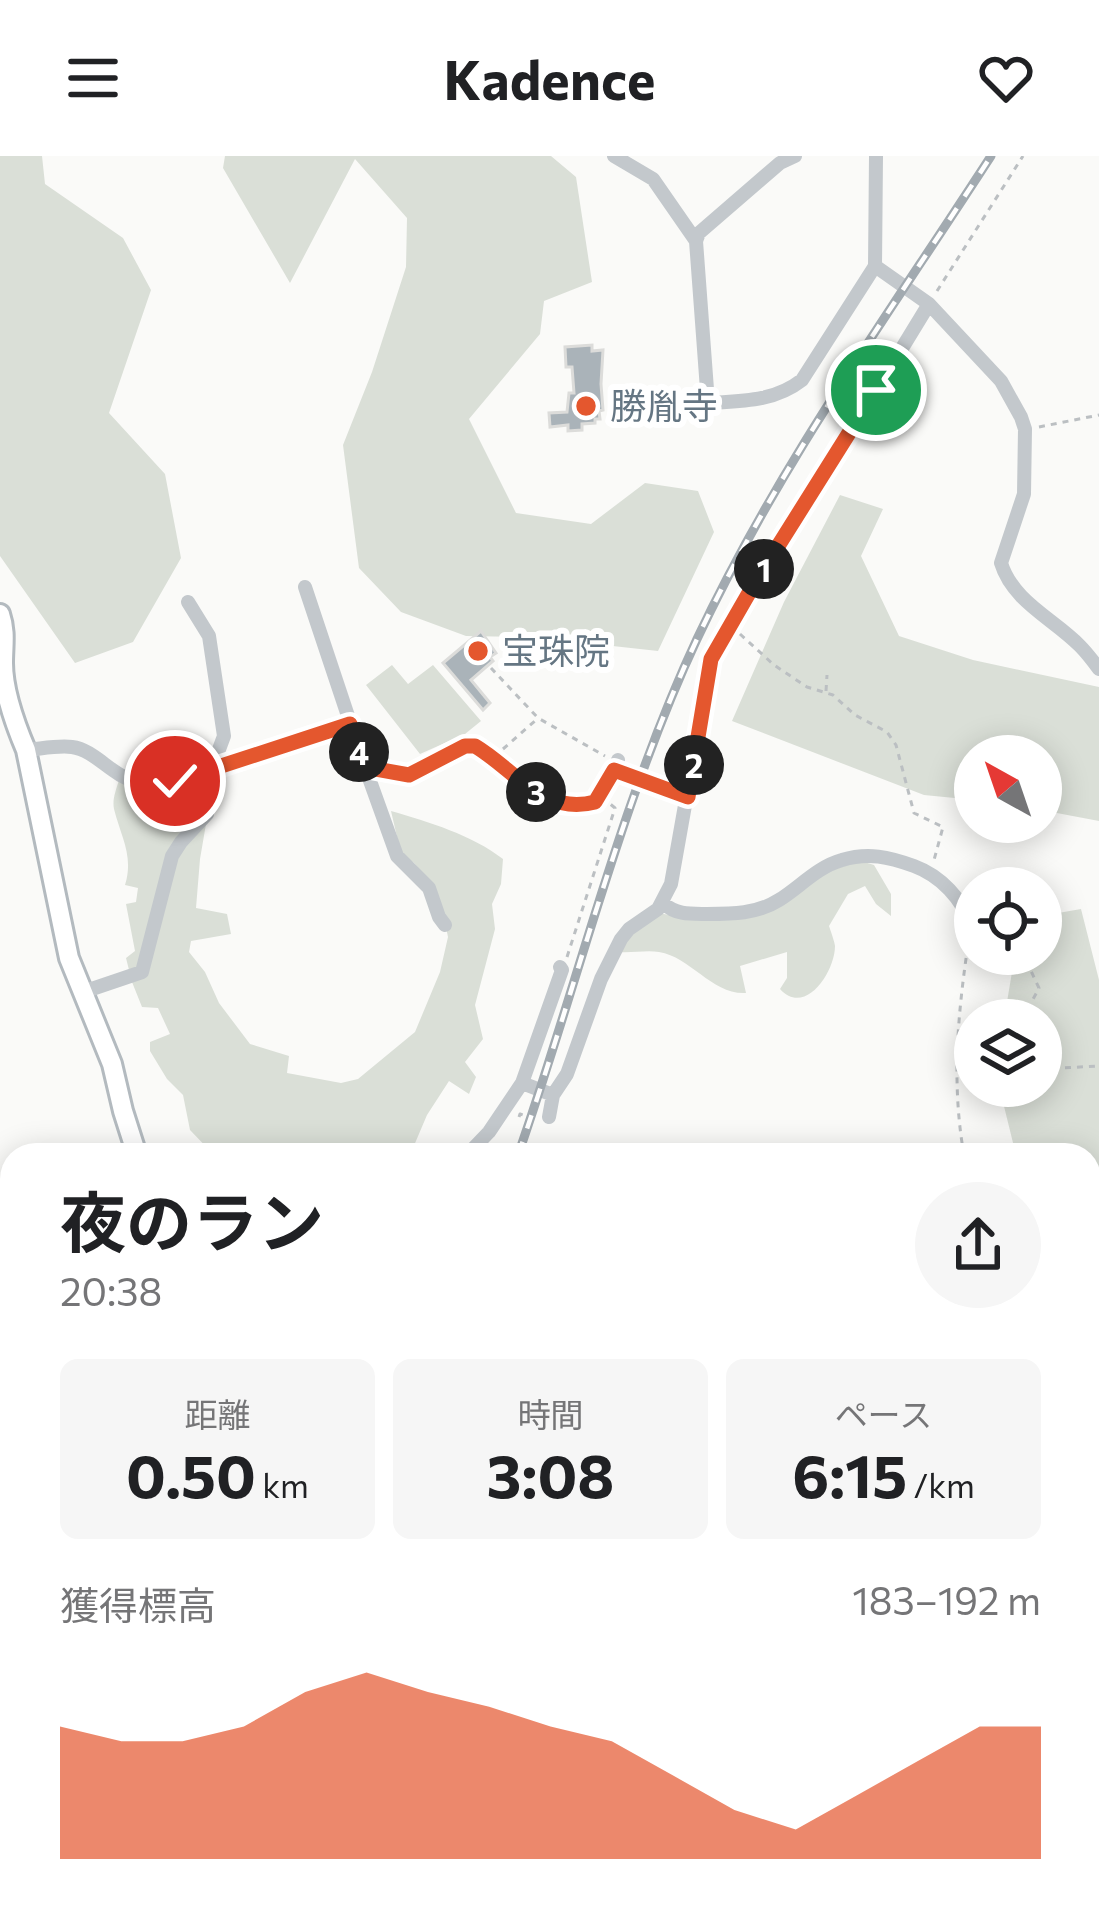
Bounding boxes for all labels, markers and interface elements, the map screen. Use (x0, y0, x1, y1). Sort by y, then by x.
icon: menu (60, 45, 126, 111)
text: Kadence (443, 45, 656, 111)
icon: heart (973, 45, 1039, 111)
pin (825, 339, 927, 441)
icon: arrive (843, 357, 909, 423)
place label: 勝胤寺 (610, 382, 718, 426)
marker: 勝胤寺 (573, 393, 599, 419)
pin: 1 (734, 539, 794, 599)
text: 1 (757, 548, 771, 589)
place label: 宝珠院 (502, 627, 610, 671)
marker: 宝珠院 (465, 638, 491, 664)
pin: 4 (329, 722, 389, 782)
pin (124, 730, 226, 832)
text: 4 (349, 731, 369, 772)
pin: 2 (664, 735, 724, 795)
north arrow (954, 735, 1062, 843)
map controls (954, 735, 1062, 1107)
text: 2 (685, 744, 703, 785)
icon: check (142, 748, 208, 814)
pin: 3 (506, 762, 566, 822)
text: 3 (526, 771, 546, 812)
button: locate (954, 867, 1062, 975)
button: layers (954, 999, 1062, 1107)
text: 夜のラン (60, 1180, 324, 1261)
button: share (915, 1182, 1041, 1308)
text: 20:38 (60, 1266, 162, 1314)
text: 距離 (185, 1393, 251, 1434)
text: 時間 (518, 1393, 584, 1434)
text: ペース (835, 1393, 932, 1434)
text: 0.50 (126, 1437, 256, 1510)
text: 3:08 (487, 1437, 614, 1510)
text: 6:15 (792, 1437, 907, 1510)
text: km (256, 1464, 309, 1505)
text: /km (907, 1464, 975, 1505)
text: 183–192 m (852, 1575, 1041, 1623)
text: 獲得標高 (60, 1580, 216, 1628)

